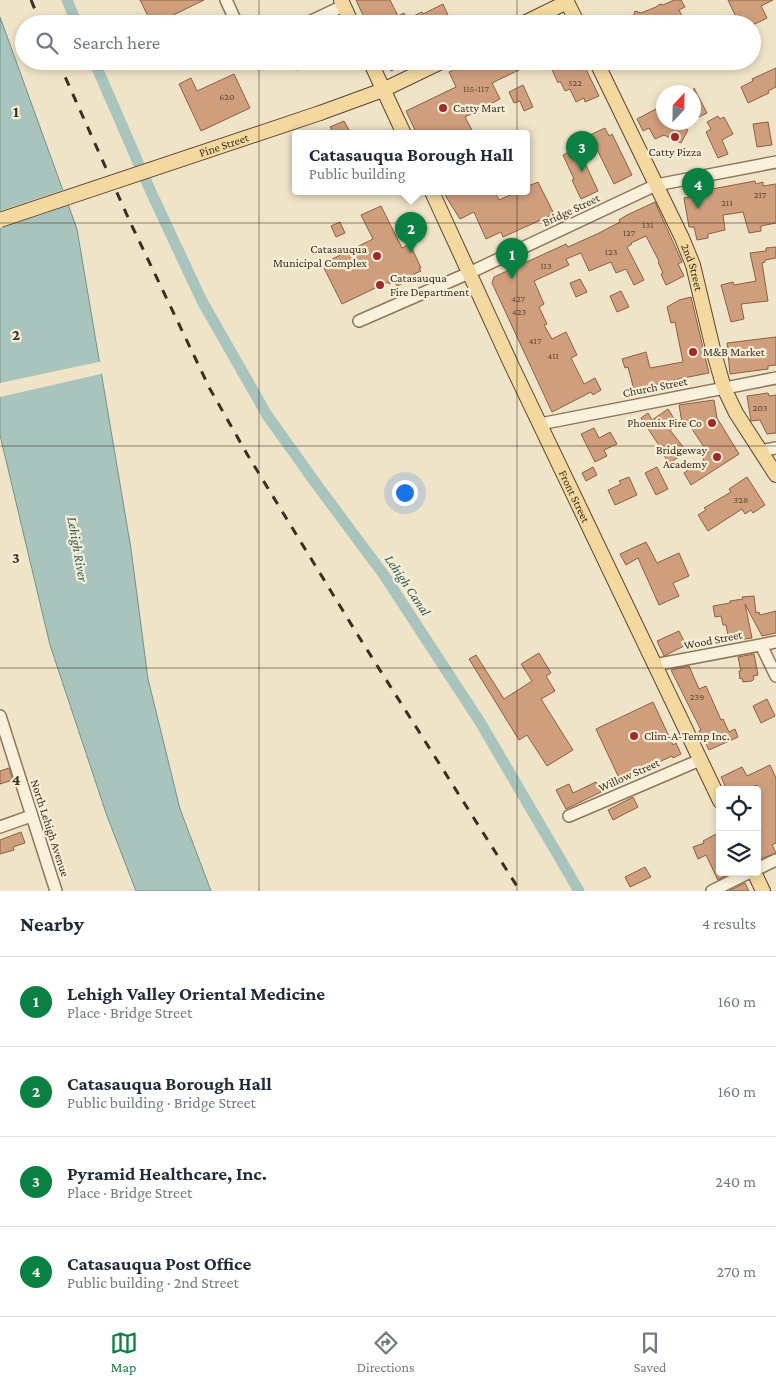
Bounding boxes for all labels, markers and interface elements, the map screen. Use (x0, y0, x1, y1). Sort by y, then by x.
search box (15, 15, 761, 70)
icon: search (33, 29, 61, 57)
text: Search here (73, 32, 160, 53)
house number: 522 (568, 77, 582, 88)
house number: 115-117 (463, 83, 489, 94)
north arrow (656, 85, 701, 130)
house number: 620 (219, 91, 235, 102)
place label: Catty Mart (453, 101, 506, 115)
marker: Catty Mart (437, 102, 449, 114)
text: 1 (13, 103, 19, 120)
street label: Pine Street (197, 130, 251, 160)
popup (292, 130, 530, 195)
pin: 3 (566, 131, 598, 172)
marker: Catty Pizza (669, 131, 681, 143)
text: Catasauqua Borough Hall (309, 144, 513, 165)
place label: Catty Pizza (648, 145, 702, 159)
text: Public building (309, 165, 405, 182)
pin: 4 (682, 168, 714, 209)
house number: 217 (754, 189, 767, 200)
street label: Bridge Street (540, 190, 603, 229)
house number: 211 (721, 197, 733, 208)
pin: 2 (395, 212, 427, 253)
house number: 131 (642, 219, 654, 230)
house number: 127 (623, 227, 636, 238)
pin: 1 (496, 238, 528, 279)
place label: Catasauqua Municipal Complex (273, 242, 367, 270)
street label: 2nd Street (678, 242, 706, 293)
house number: 123 (605, 246, 618, 257)
marker: Catasauqua Municipal Complex (371, 250, 383, 262)
house number: 113 (540, 260, 552, 271)
place label: Catasauqua Fire Department (390, 271, 470, 299)
marker: Catasauqua Fire Department (374, 279, 386, 291)
house number: 427 (511, 293, 526, 304)
house number: 423 (512, 306, 527, 317)
text: 2 (12, 326, 20, 343)
house number: 417 (528, 335, 542, 346)
place label: M&B Market (703, 345, 766, 359)
marker: M&B Market (687, 346, 699, 358)
house number: 411 (547, 350, 559, 361)
street label: Church Street (621, 374, 690, 400)
house number: 203 (752, 402, 768, 413)
place label: Phoenix Fire Co (627, 416, 702, 430)
marker: Phoenix Fire Co (706, 417, 718, 429)
place label: Bridgeway Academy (656, 443, 707, 471)
marker: Bridgeway Academy (711, 451, 723, 463)
street label: Front Street (556, 468, 593, 526)
your location (392, 480, 418, 506)
house number: 328 (734, 494, 748, 505)
water label: Lehigh River (64, 515, 92, 584)
text: 3 (12, 549, 20, 566)
water label: Lehigh Canal (382, 551, 435, 619)
street label: Wood Street (683, 627, 744, 653)
house number: 239 (690, 691, 704, 702)
place label: Clim-A-Temp Inc. (644, 729, 730, 743)
marker: Clim-A-Temp Inc. (628, 730, 640, 742)
street label: Willow Street (596, 755, 663, 795)
text: 4 (12, 771, 21, 788)
street label: North Lehigh Avenue (28, 778, 72, 878)
map controls (716, 786, 761, 876)
button: locate (716, 786, 761, 831)
button: layers (716, 831, 761, 876)
text: Nearby (20, 912, 84, 936)
text: 4 results (702, 915, 756, 932)
text: Lehigh Valley Oriental Medicine (67, 983, 325, 1004)
text: 1 (33, 993, 39, 1010)
text: 160 m (718, 993, 756, 1010)
text: Place · Bridge Street (67, 1004, 192, 1021)
text: Catasauqua Borough Hall (67, 1073, 272, 1094)
text: 2 (32, 1083, 40, 1100)
text: 160 m (718, 1083, 756, 1100)
text: Public building · Bridge Street (67, 1094, 256, 1111)
text: Pyramid Healthcare, Inc. (67, 1163, 267, 1184)
text: 3 (32, 1173, 40, 1190)
text: 240 m (715, 1173, 756, 1190)
text: Place · Bridge Street (67, 1184, 192, 1201)
text: Catasauqua Post Office (67, 1253, 251, 1274)
text: 4 (32, 1263, 40, 1280)
text: 270 m (717, 1263, 756, 1280)
text: Public building · 2nd Street (67, 1274, 239, 1291)
tab: Map (110, 1329, 138, 1375)
tab: Directions (357, 1329, 415, 1375)
tab: Saved (634, 1329, 666, 1375)

